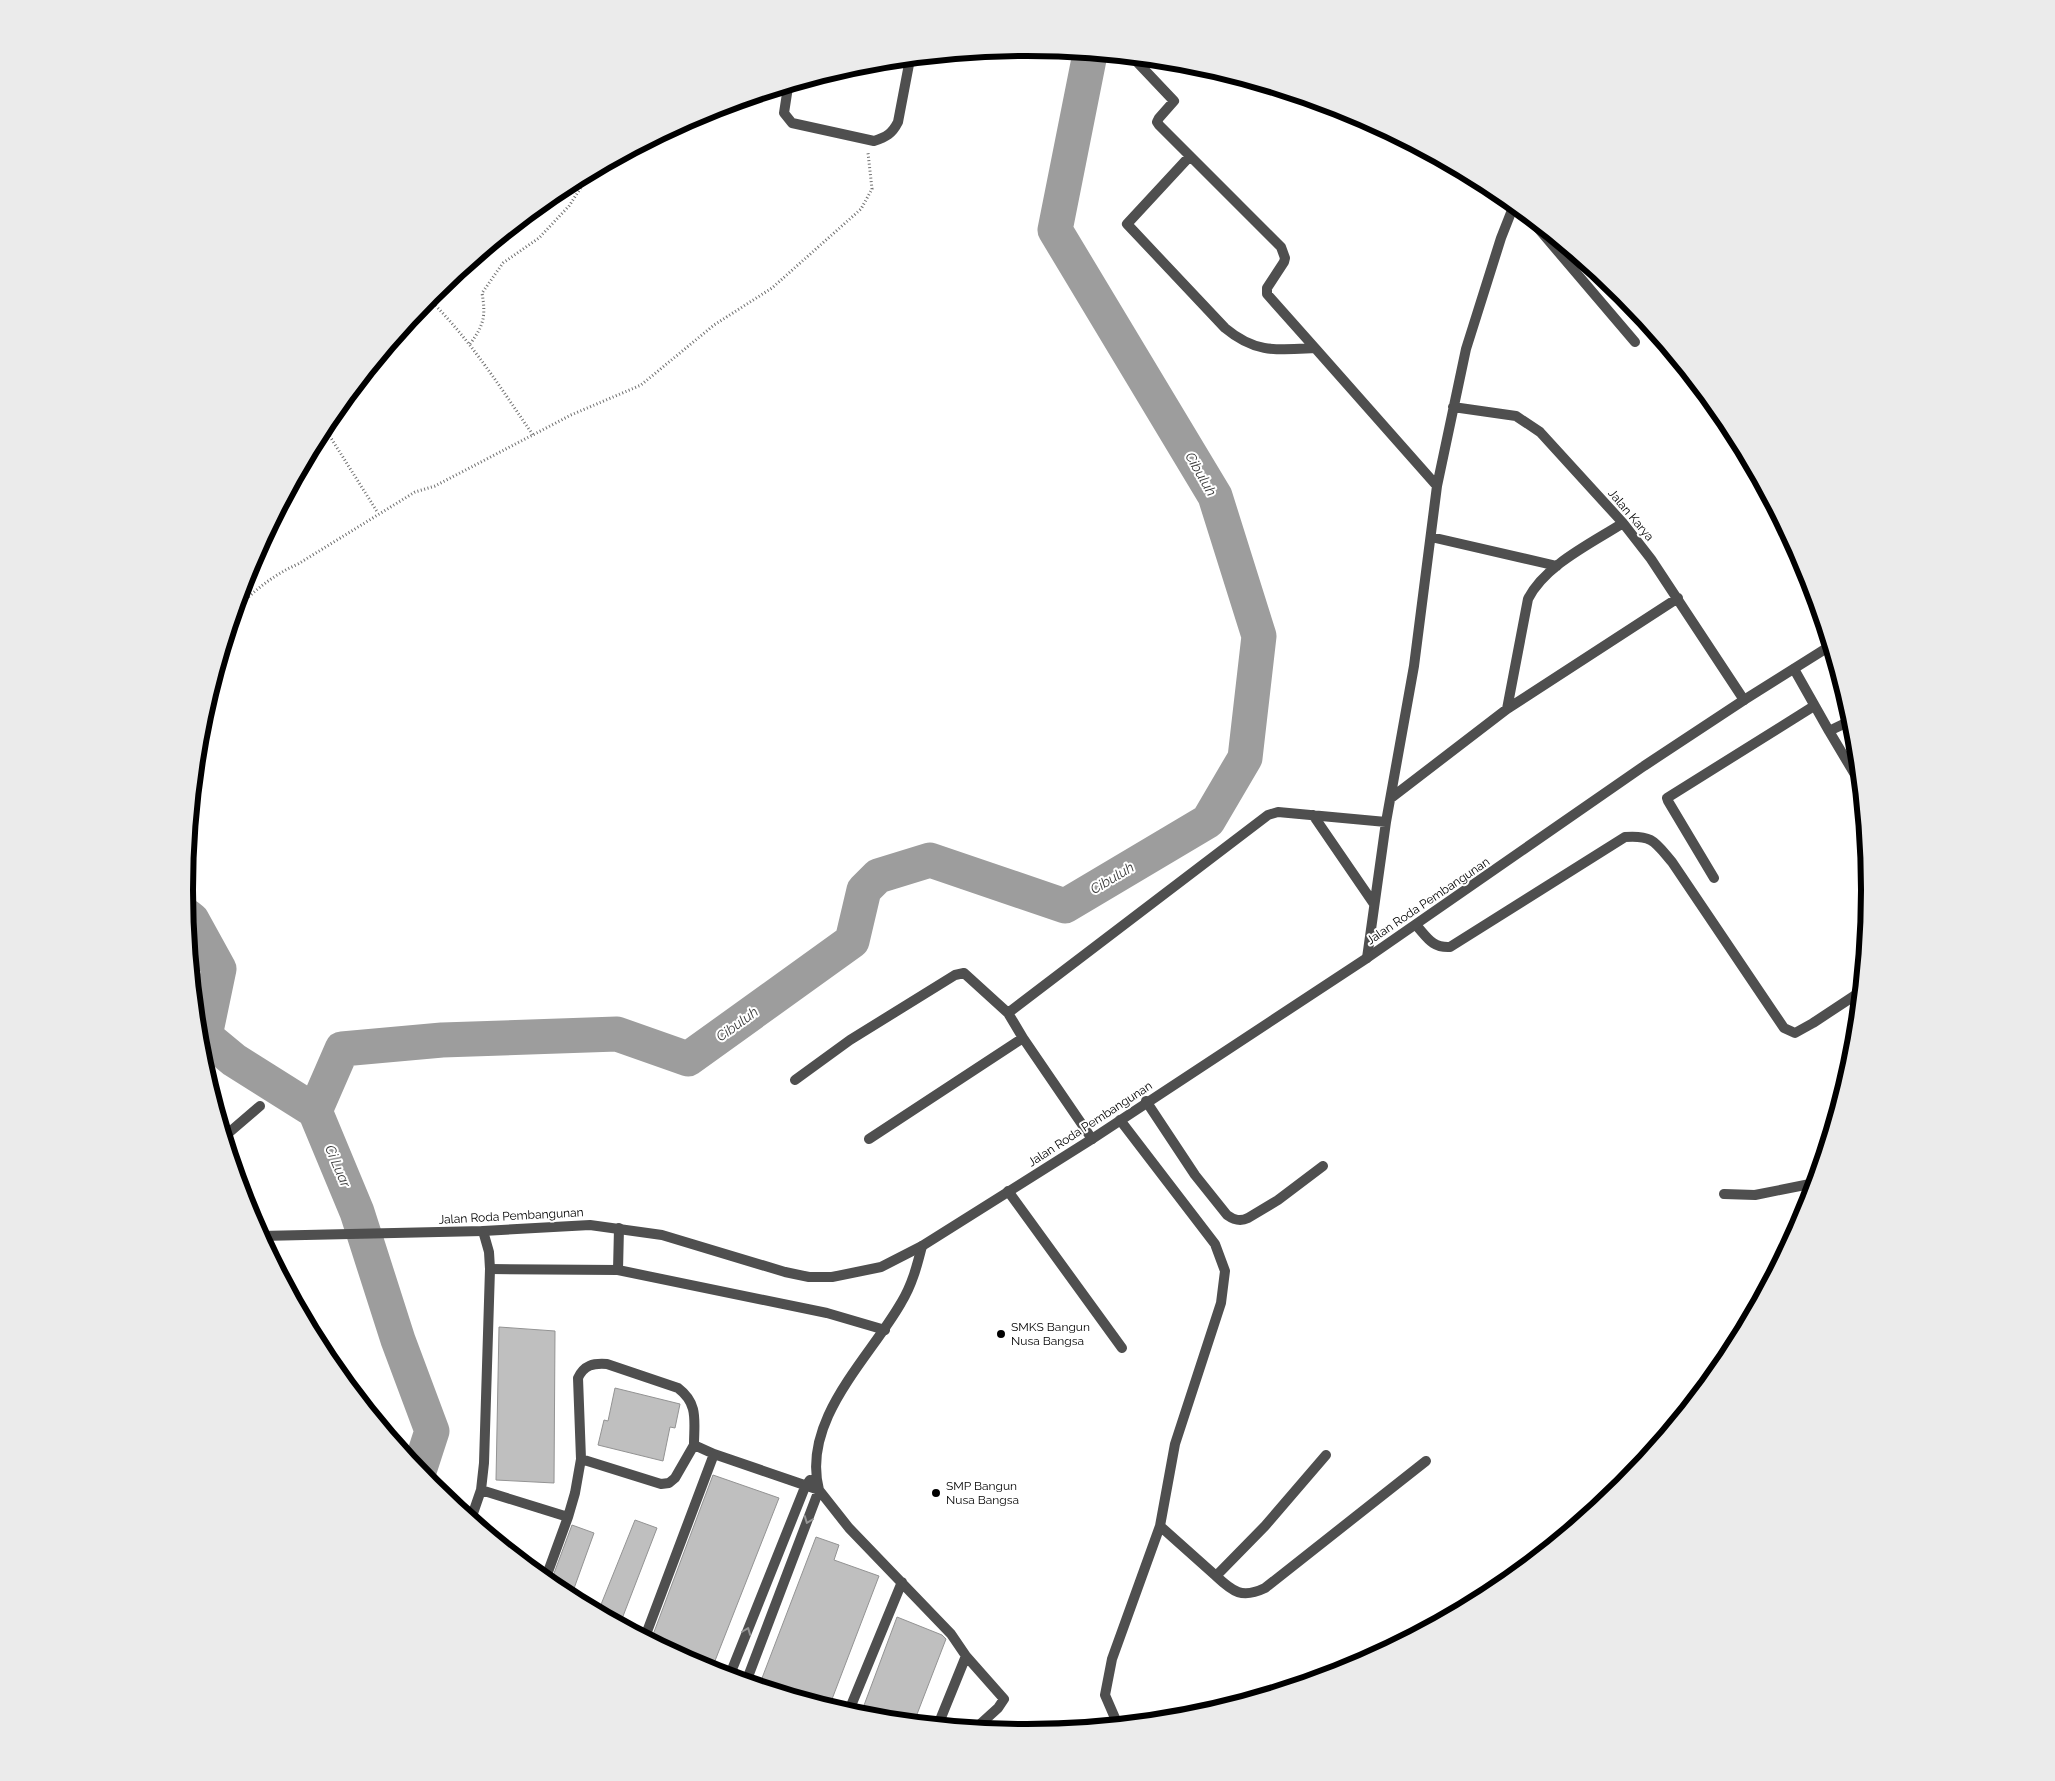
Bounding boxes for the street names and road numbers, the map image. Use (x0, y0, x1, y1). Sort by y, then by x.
street label: Jalan Karya (1605, 486, 1657, 544)
street label: Jalan Roda Pembangunan (1364, 855, 1492, 947)
street label: Jalan Roda Pembangunan (1025, 1079, 1155, 1169)
street label: Jalan Roda Pembangunan (438, 1205, 584, 1227)

